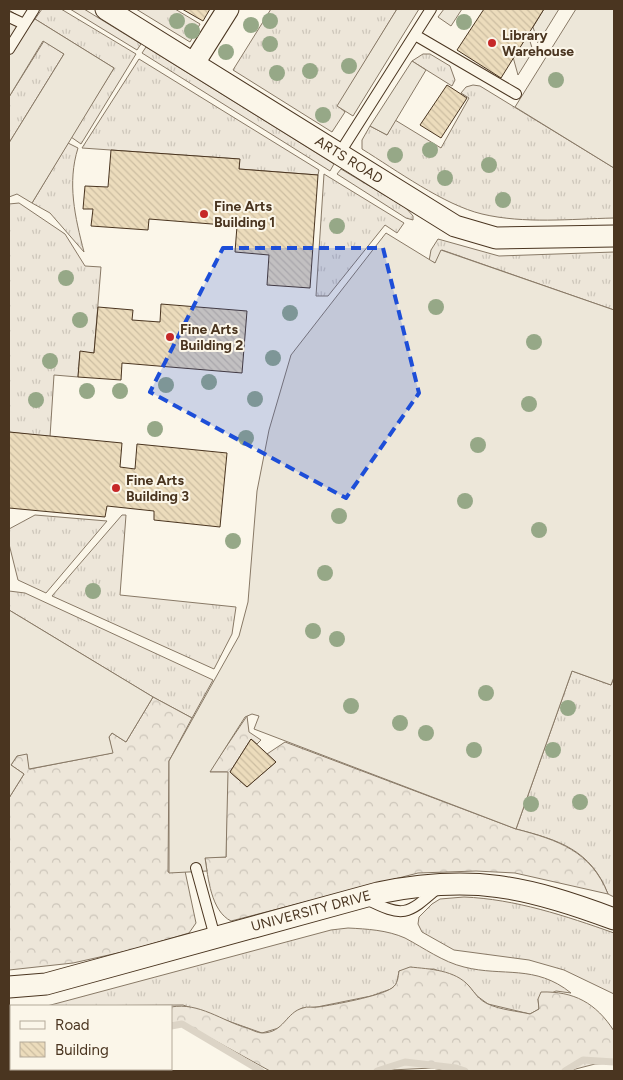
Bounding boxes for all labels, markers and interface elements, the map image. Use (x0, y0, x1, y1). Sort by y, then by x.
place label: Library Warehouse (502, 27, 574, 60)
marker: Library Warehouse (486, 37, 498, 49)
street label: ARTS ROAD (312, 132, 386, 188)
place label: Fine Arts Building 1 (214, 198, 275, 231)
marker: Fine Arts Building 1 (198, 208, 210, 220)
place label: Fine Arts Building 2 (180, 321, 243, 354)
marker: Fine Arts Building 2 (164, 331, 176, 343)
place label: Fine Arts Building 3 (126, 472, 189, 505)
marker: Fine Arts Building 3 (110, 482, 122, 494)
street label: UNIVERSITY DRIVE (249, 887, 373, 935)
legend (10, 1005, 172, 1070)
text: Road (55, 1016, 90, 1034)
text: Building (55, 1041, 109, 1059)

